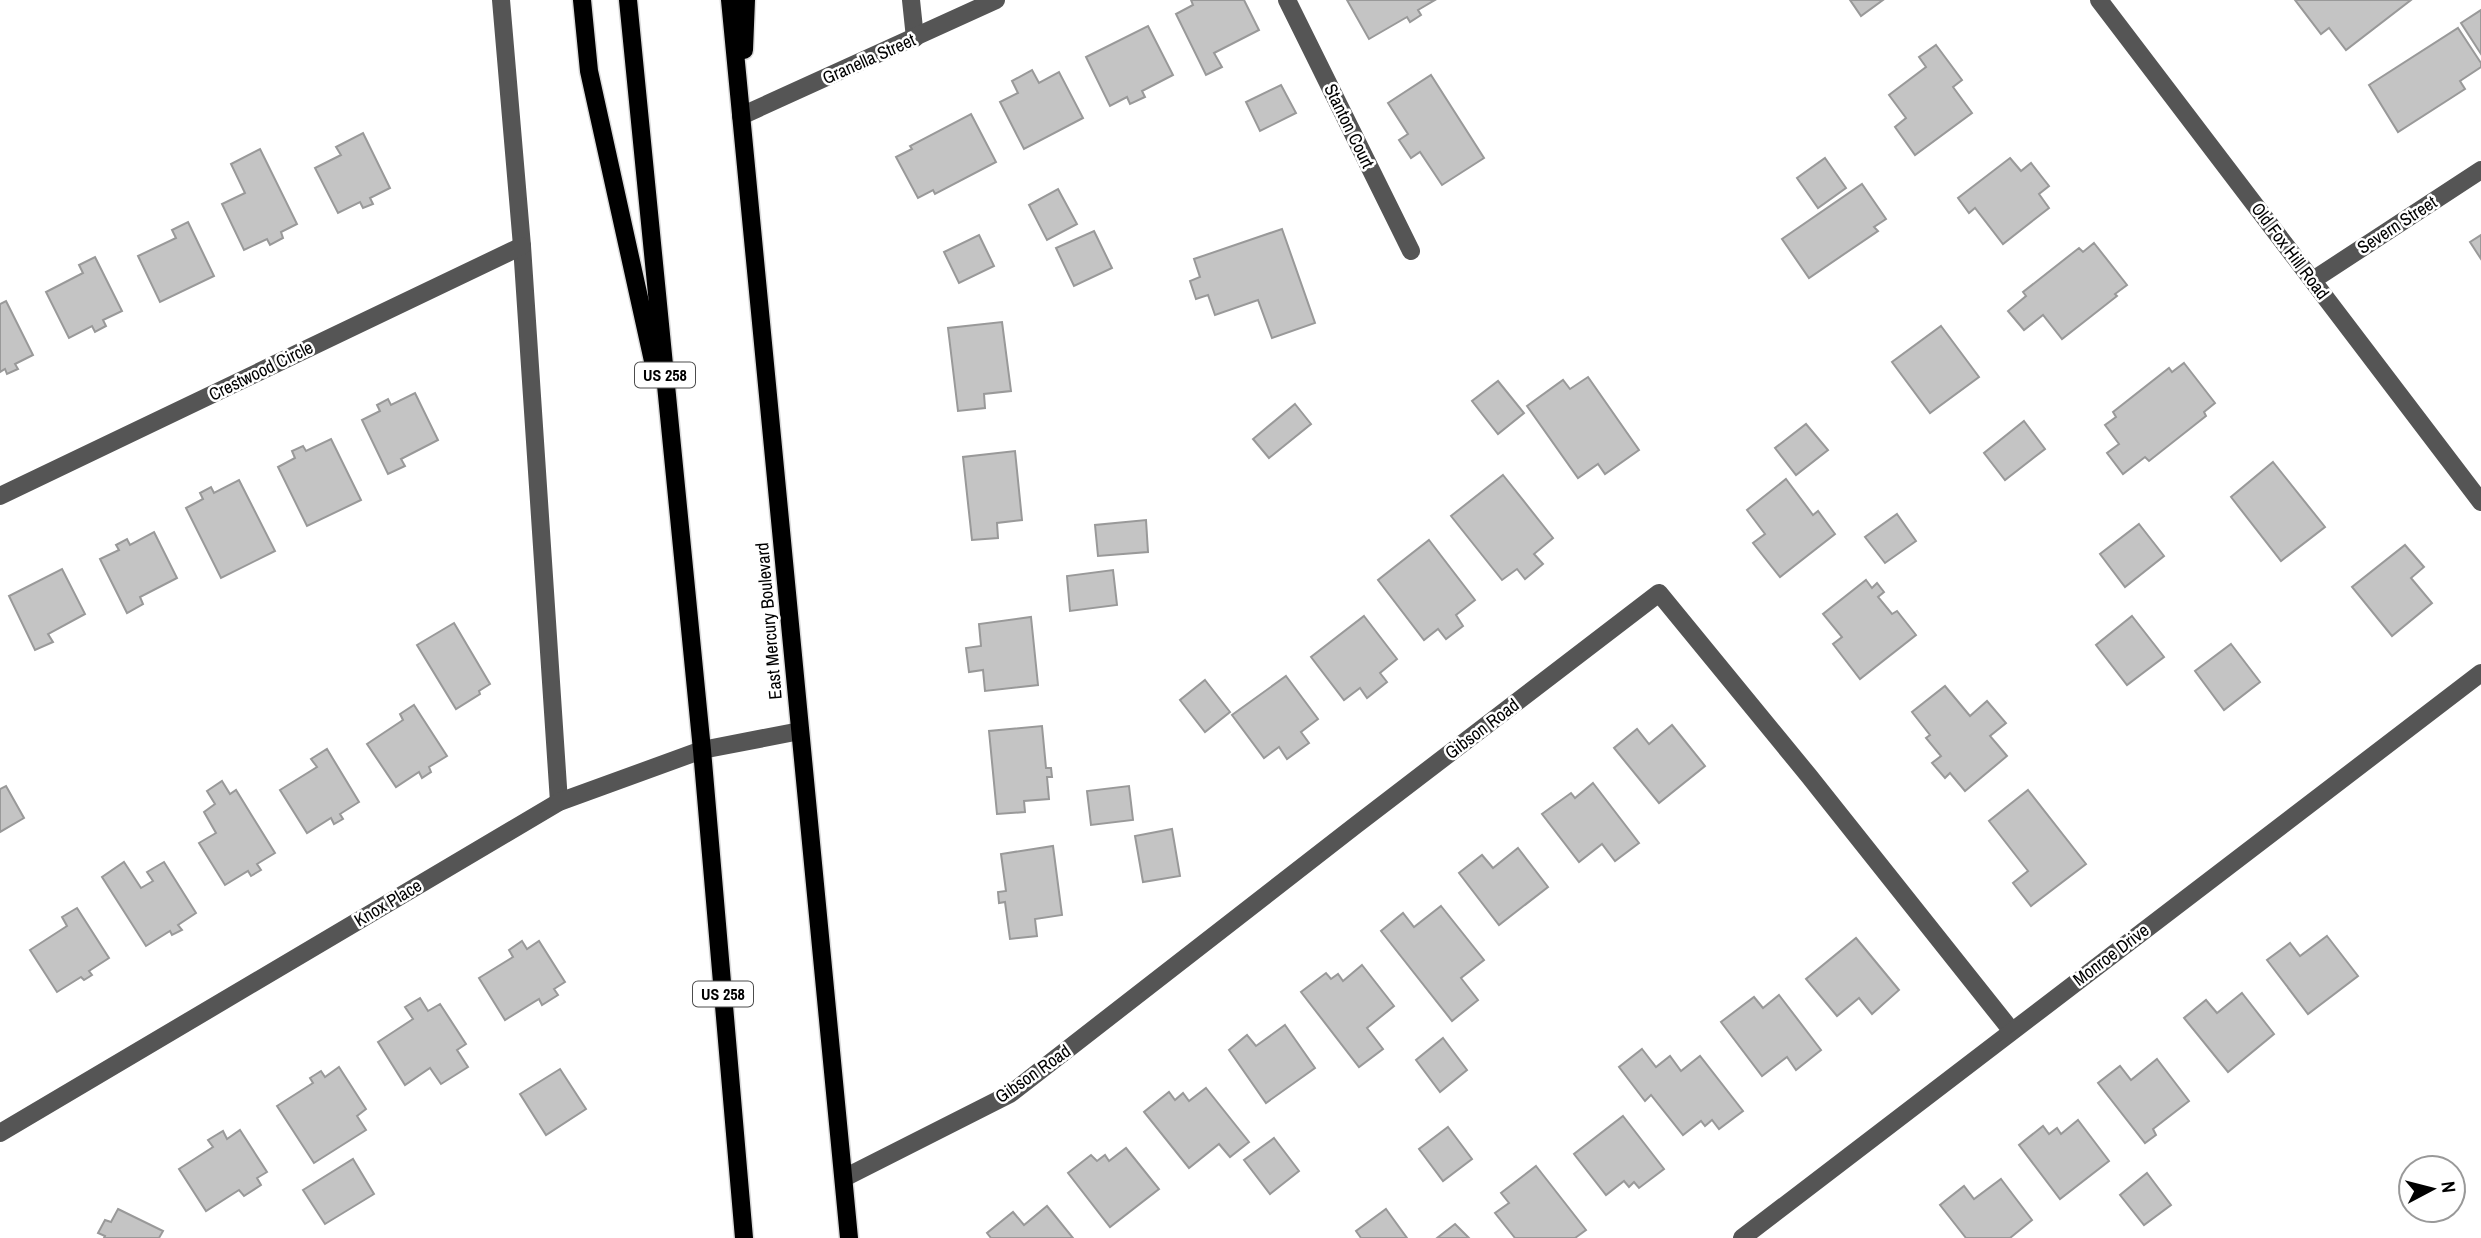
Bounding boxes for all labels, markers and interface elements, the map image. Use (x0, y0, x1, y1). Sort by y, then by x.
street label: Granella Street (818, 27, 919, 90)
street label: Stanton Court (1318, 79, 1381, 172)
street label: Severn Street (2352, 190, 2441, 260)
street label: Old Fox Hill Road (2246, 197, 2335, 304)
street label: Crestwood Circle (204, 335, 317, 407)
road number: US 258 (635, 362, 695, 388)
street label: East Mercury Boulevard (749, 542, 788, 701)
street label: Gibson Road (1439, 692, 1524, 765)
street label: Knox Place (349, 873, 426, 933)
street label: Monroe Drive (2067, 918, 2154, 991)
road number: US 258 (693, 982, 753, 1006)
street label: Gibson Road (990, 1038, 1076, 1109)
north arrow (2397, 1154, 2467, 1224)
text: N (2435, 1180, 2462, 1194)

